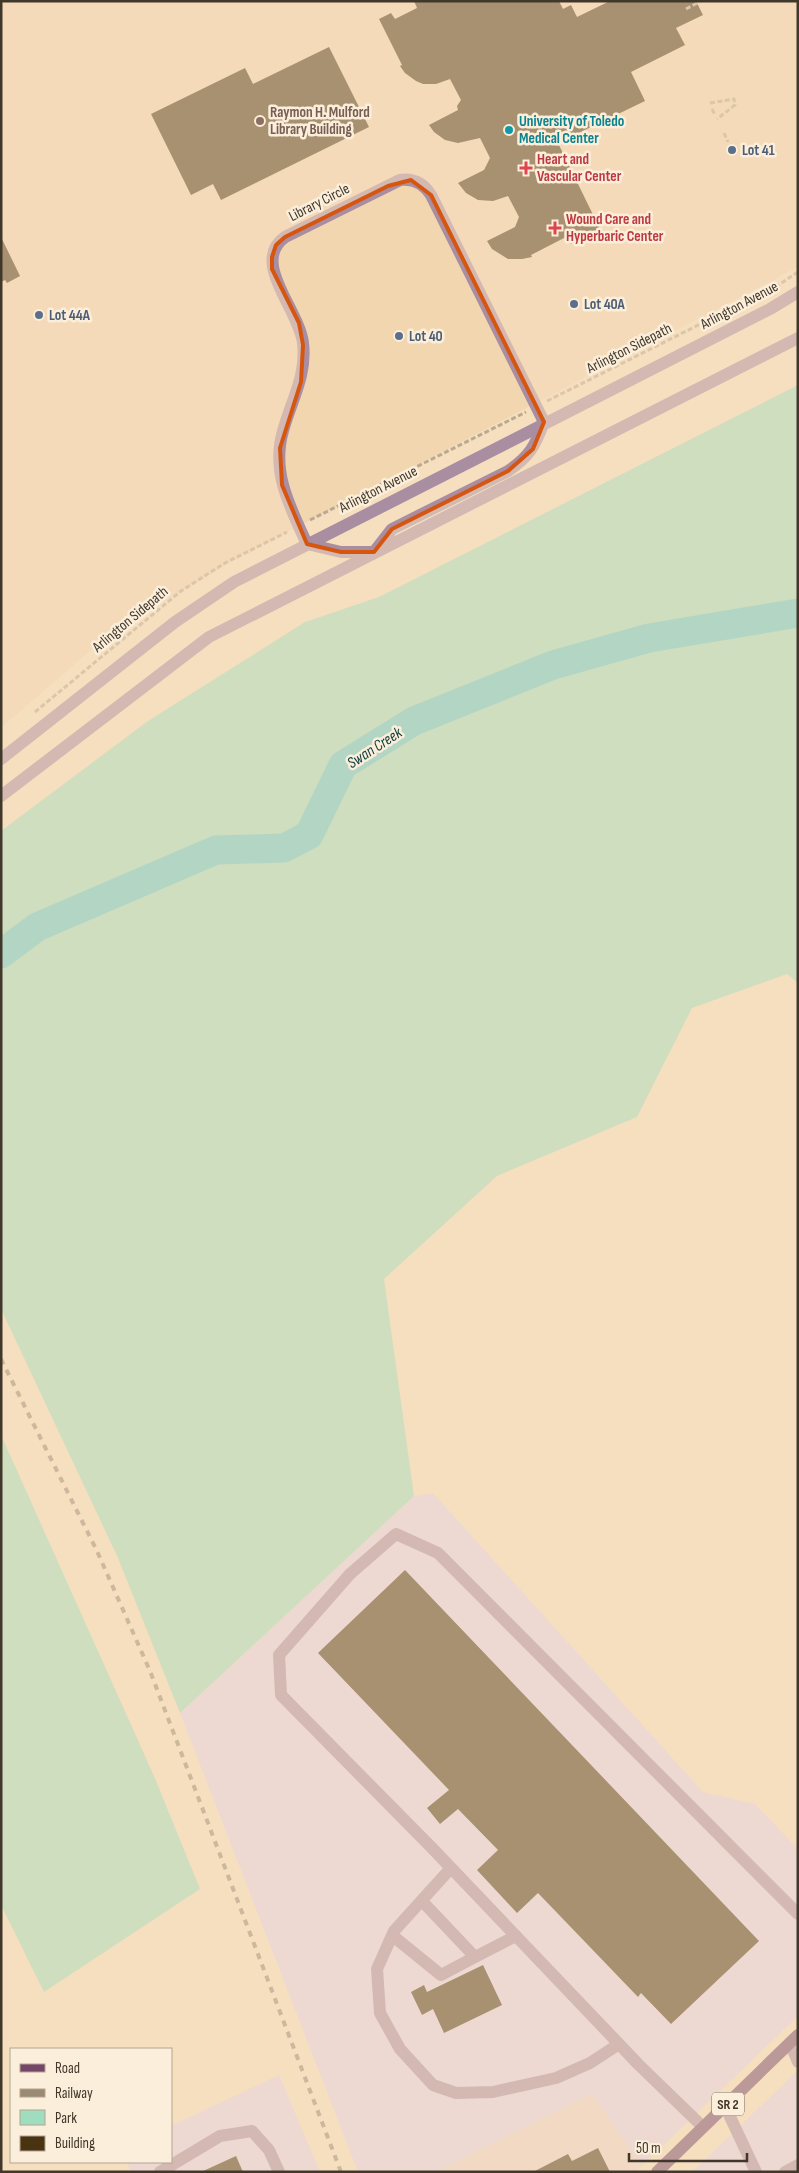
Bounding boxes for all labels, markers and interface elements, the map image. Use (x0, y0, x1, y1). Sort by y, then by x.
place label: Raymon H. Mulford Library Building (270, 103, 370, 139)
place label: University of Toledo Medical Center (519, 112, 624, 148)
marker: Raymon H. Mulford Library Building (254, 115, 266, 127)
marker: University of Toledo Medical Center (503, 124, 515, 136)
place label: Lot 41 (742, 141, 775, 160)
marker: Lot 41 (726, 144, 738, 156)
place label: Heart and Vascular Center (537, 150, 622, 186)
marker: Heart and Vascular Center (519, 161, 533, 175)
street label: Library Circle (286, 179, 353, 226)
place label: Wound Care and Hyperbaric Center (566, 210, 664, 246)
marker: Wound Care and Hyperbaric Center (548, 221, 562, 235)
street label: Arlington Avenue (696, 277, 781, 334)
place label: Lot 40A (584, 295, 626, 314)
marker: Lot 40A (568, 298, 580, 310)
place label: Lot 44A (49, 306, 91, 325)
marker: Lot 44A (33, 309, 45, 321)
street label: Arlington Sidepath (583, 319, 675, 379)
place label: Lot 40 (409, 327, 443, 346)
marker: Lot 40 (393, 330, 405, 342)
street label: Arlington Avenue (335, 462, 421, 518)
street label: Arlington Sidepath (88, 582, 172, 657)
water label: Swan Creek (344, 723, 407, 773)
legend (10, 2048, 172, 2163)
text: Road (55, 2059, 80, 2078)
text: Railway (55, 2084, 93, 2103)
road number: SR 2 (712, 2092, 744, 2116)
text: Park (55, 2109, 77, 2128)
scale bar (629, 2130, 746, 2162)
text: Building (55, 2134, 95, 2153)
text: 50 m (636, 2139, 661, 2158)

